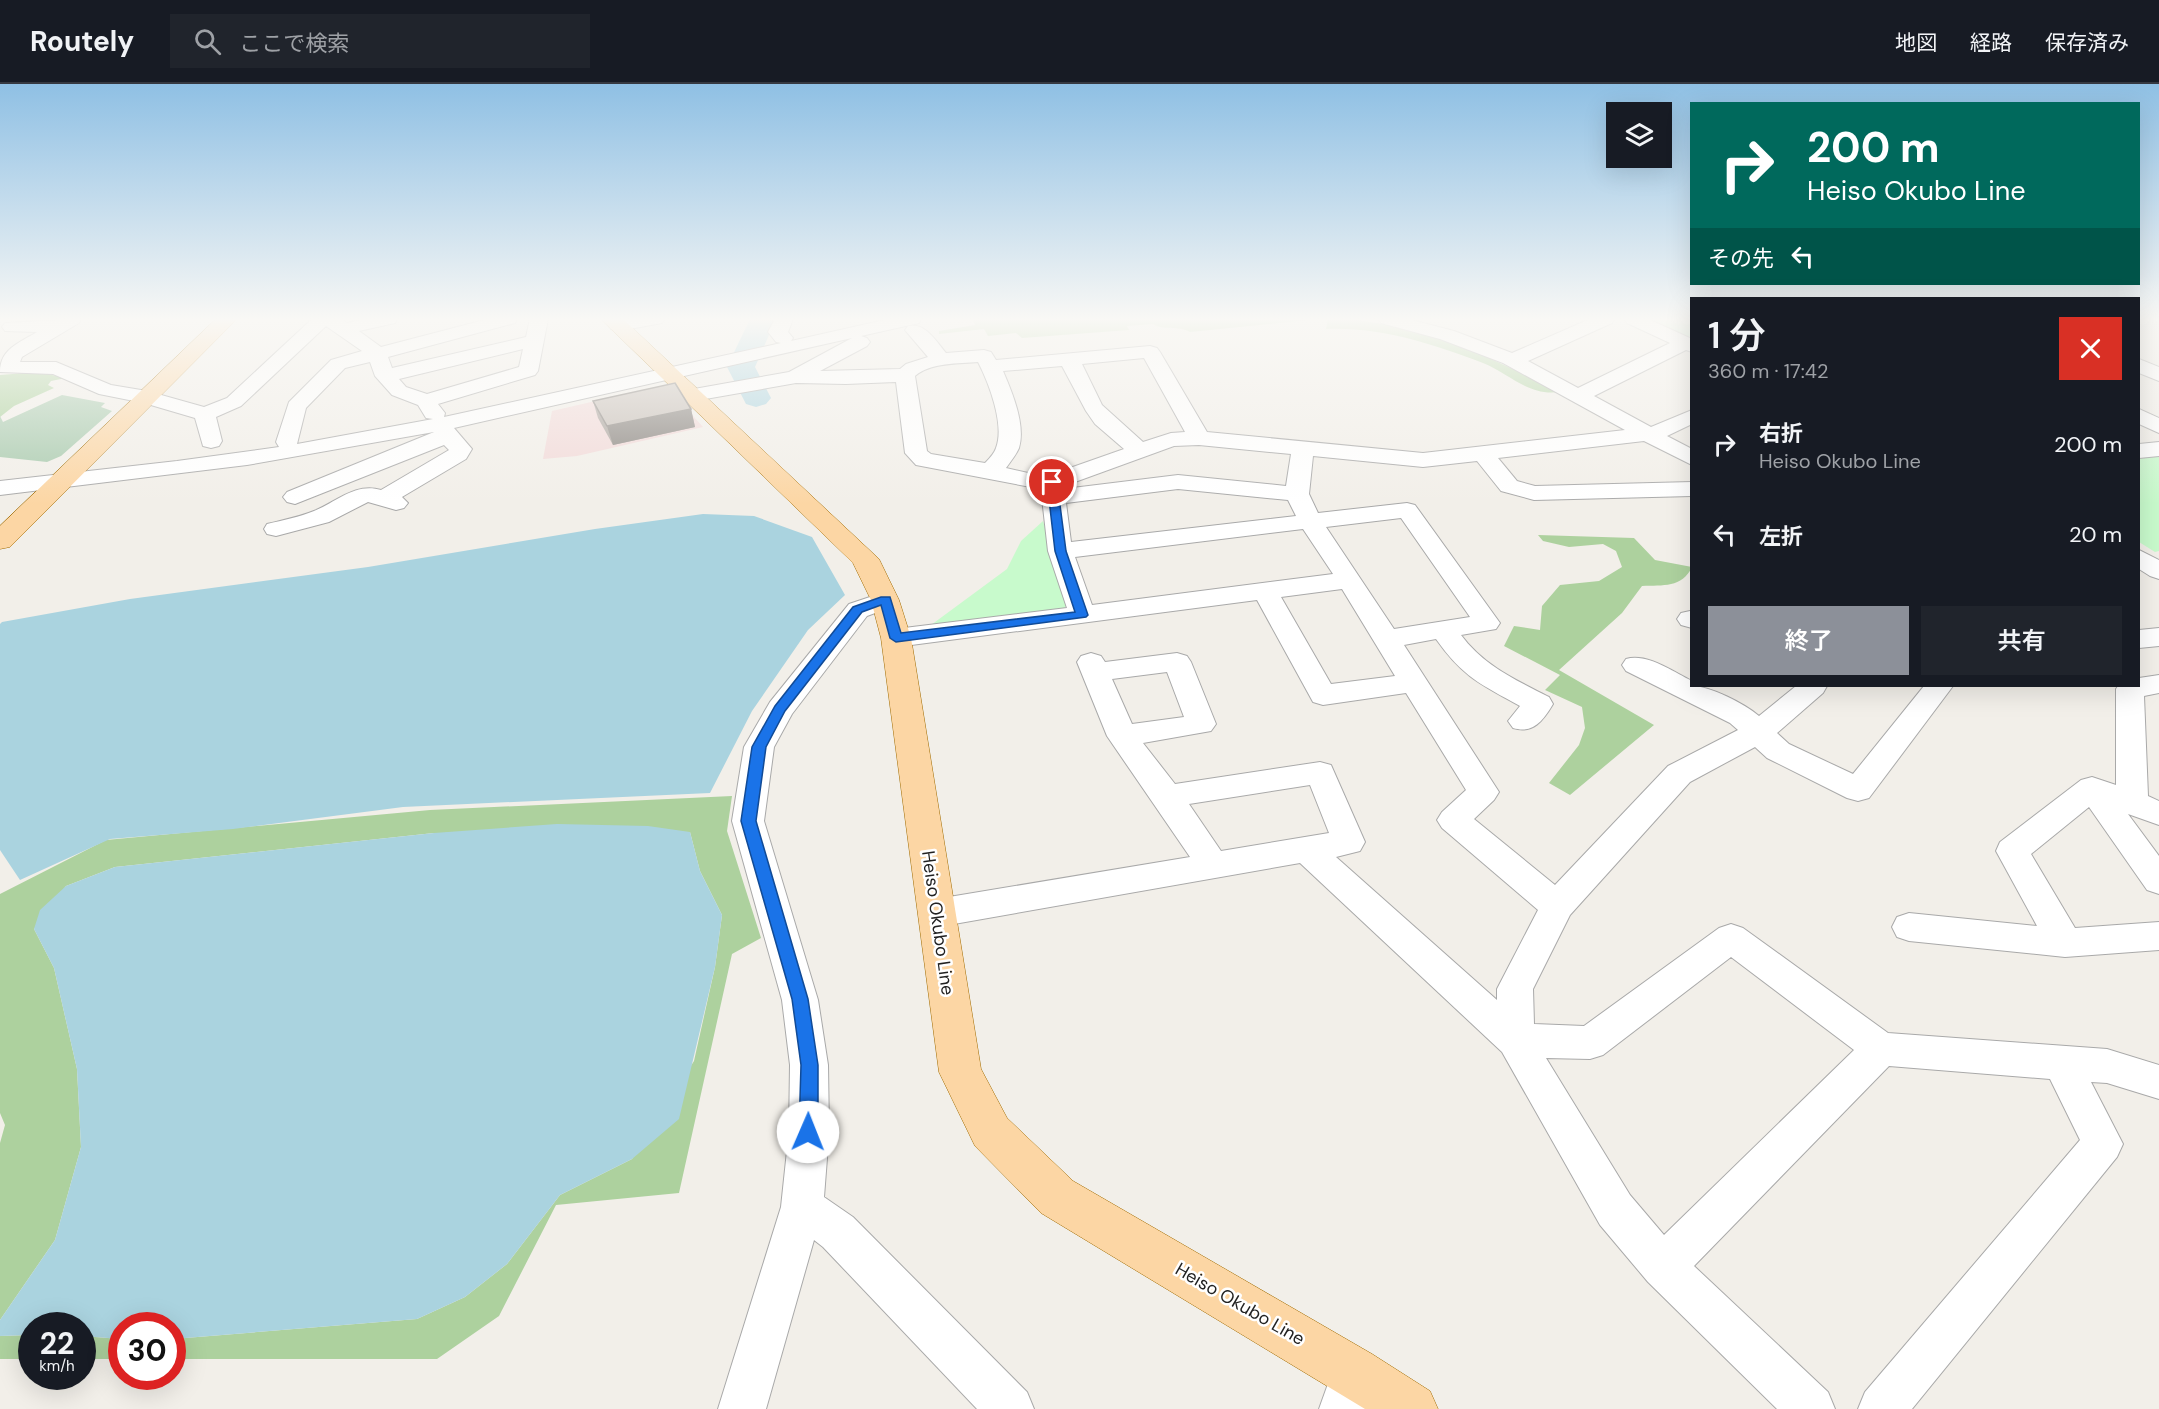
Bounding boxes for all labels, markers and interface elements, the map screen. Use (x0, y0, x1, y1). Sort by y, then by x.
search box (170, 14, 590, 68)
text: Routely (30, 23, 134, 60)
icon: search (191, 25, 224, 58)
text: ここで検索 (239, 29, 349, 58)
text: 地図 (1895, 29, 1937, 57)
text: 経路 (1970, 29, 2012, 57)
text: 保存済み (2045, 29, 2129, 57)
map controls (1606, 102, 1672, 168)
button: layers (1606, 102, 1672, 168)
text: 200 m (1807, 120, 1940, 175)
icon: right (1708, 126, 1786, 204)
text: Heiso Okubo Line (1807, 173, 2026, 208)
icon: left (1786, 240, 1819, 273)
text: その先 (1708, 244, 1774, 273)
text: 1 分 (1708, 312, 1765, 359)
button: close (2059, 317, 2122, 380)
text: 360 m · 17:42 (1708, 358, 1828, 384)
text: 右折 (1759, 419, 1803, 448)
icon: right (1708, 428, 1741, 461)
text: 200 m (2054, 430, 2122, 459)
text: Heiso Okubo Line (1759, 448, 1921, 474)
pin (1026, 456, 1077, 507)
icon: arrive (1035, 465, 1068, 498)
icon: left (1708, 518, 1741, 551)
text: 20 m (2069, 520, 2122, 549)
text: 左折 (1759, 522, 1803, 551)
button: 終了 (1708, 606, 1909, 675)
button: 共有 (1921, 606, 2122, 675)
street label: Heiso Okubo Line (916, 849, 960, 997)
position arrow (776, 1100, 840, 1164)
street label: Heiso Okubo Line (1171, 1257, 1309, 1351)
speed limit sign: 30 (108, 1312, 186, 1390)
text: 22 (40, 1324, 74, 1363)
text: km/h (39, 1356, 75, 1376)

